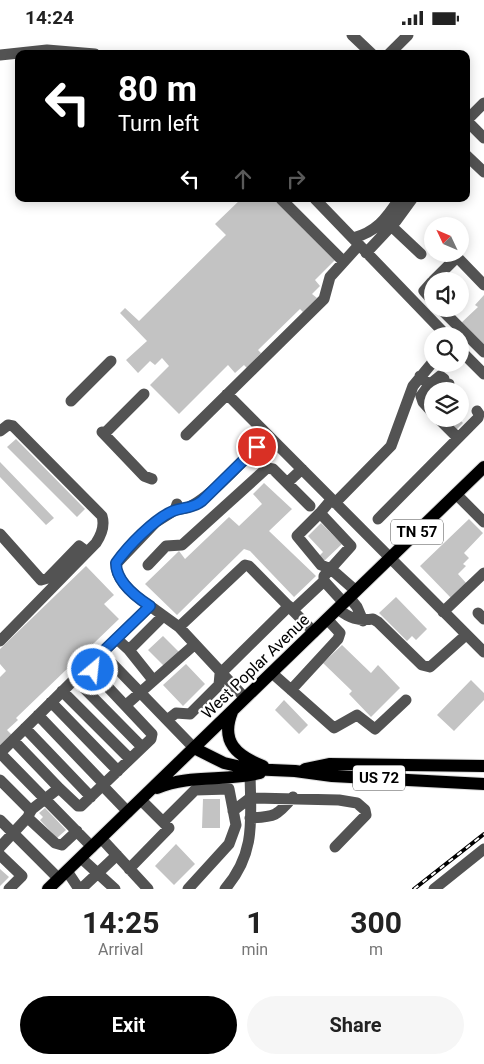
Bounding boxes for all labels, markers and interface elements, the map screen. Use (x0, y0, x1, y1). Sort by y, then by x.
text: 14:24 (25, 6, 74, 29)
text: 80 m (118, 69, 197, 110)
icon: left (35, 70, 100, 135)
text: Turn left (118, 111, 199, 136)
icon: left (176, 165, 204, 193)
icon: ahead (229, 165, 257, 193)
icon: right (282, 165, 310, 193)
north arrow (424, 217, 469, 263)
map controls (424, 217, 469, 427)
button: sound (424, 272, 469, 317)
button: search (424, 327, 469, 372)
button: layers (424, 382, 469, 427)
pin (236, 426, 278, 468)
icon: arrive (243, 433, 271, 461)
road number: TN 57 (391, 519, 443, 545)
street label: West Poplar Avenue (198, 610, 313, 723)
position arrow (66, 643, 118, 695)
road number: US 72 (353, 765, 405, 791)
text: 14:25 (82, 905, 159, 940)
text: 1 (246, 905, 263, 940)
text: 300 (350, 905, 402, 940)
text: Arrival (98, 940, 143, 959)
text: min (241, 940, 268, 959)
text: m (369, 940, 383, 959)
button: Exit (20, 996, 237, 1054)
button: Share (247, 996, 464, 1054)

